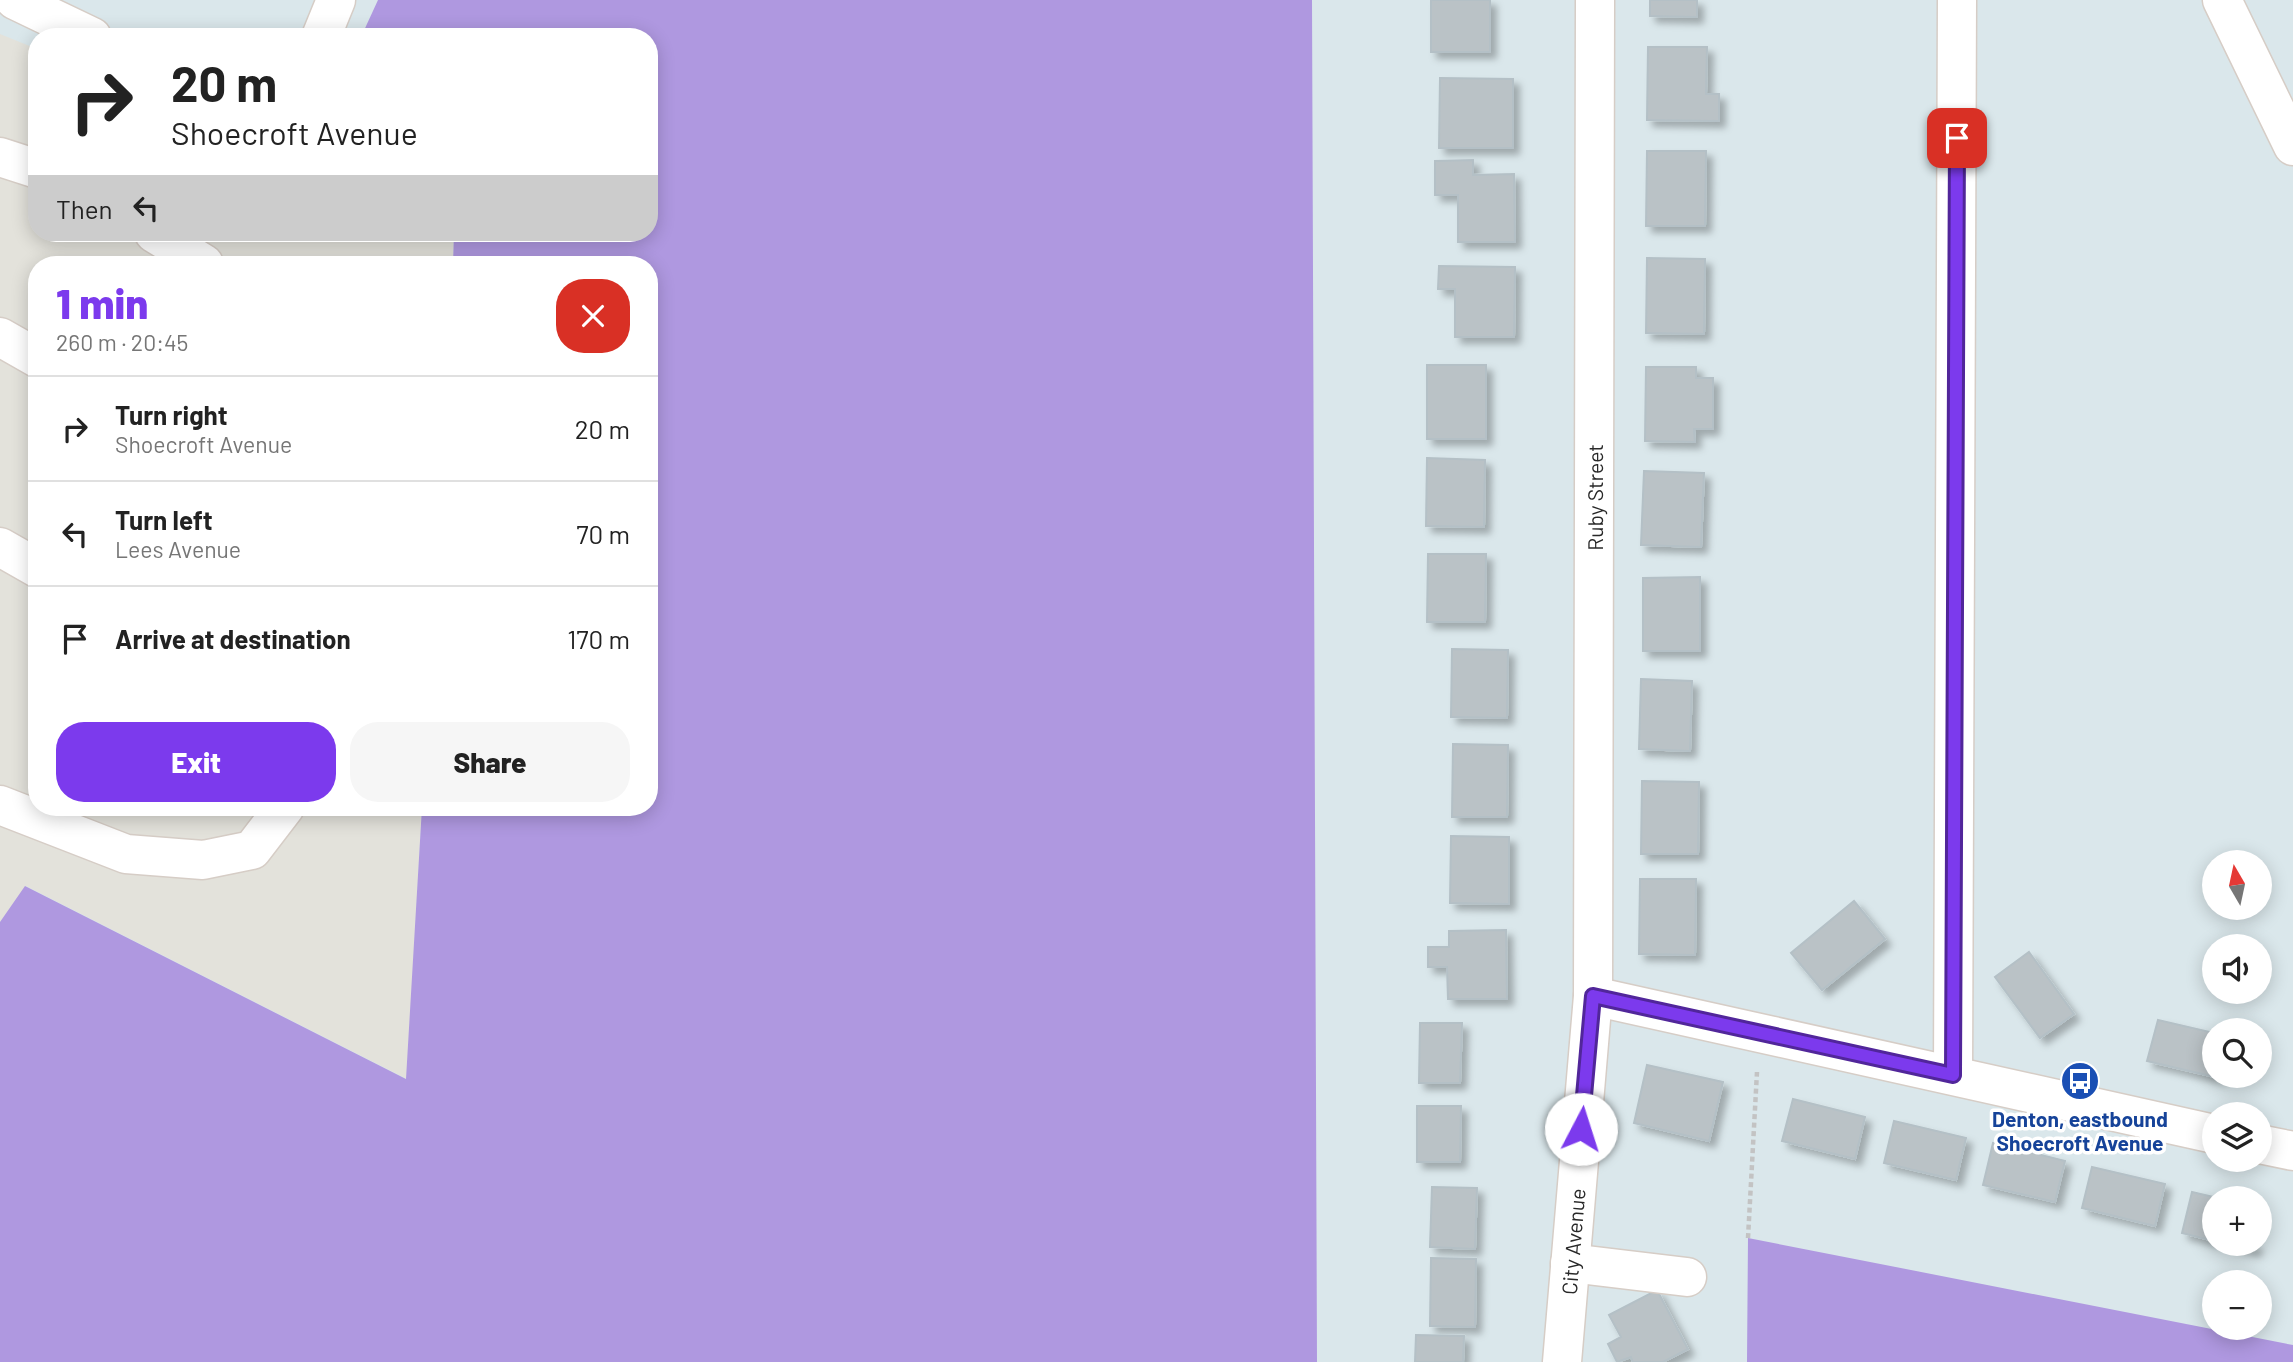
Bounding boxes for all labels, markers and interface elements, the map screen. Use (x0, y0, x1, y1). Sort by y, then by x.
text: 20 m (171, 53, 277, 112)
icon: right (56, 56, 147, 147)
pin (1927, 108, 1987, 168)
text: Shoecroft Avenue (171, 113, 418, 151)
icon: arrive (1938, 119, 1976, 157)
icon: left (127, 189, 165, 227)
text: Then (56, 193, 113, 224)
text: 1 min (56, 277, 148, 327)
button: close (556, 279, 630, 353)
text: 260 m · 20:45 (56, 328, 188, 356)
text: Turn right (115, 399, 228, 430)
icon: right (56, 410, 94, 448)
text: 20 m (575, 413, 630, 444)
text: Shoecroft Avenue (115, 430, 292, 458)
street label: Ruby Street (1581, 444, 1607, 551)
text: Turn left (115, 504, 213, 535)
icon: left (56, 515, 94, 553)
text: 70 m (576, 518, 630, 549)
text: Lees Avenue (115, 535, 241, 563)
icon: arrive (56, 620, 94, 658)
text: Arrive at destination (115, 623, 351, 654)
text: 170 m (567, 623, 630, 654)
button: Exit (56, 722, 336, 802)
button: Share (350, 722, 630, 802)
north arrow (2202, 850, 2272, 920)
map controls (2202, 850, 2272, 1340)
button: sound (2202, 934, 2272, 1004)
button: search (2202, 1018, 2272, 1088)
bus stop icon: Denton, eastbound Shoecroft Avenue (2059, 1060, 2101, 1102)
position arrow (1544, 1092, 1618, 1166)
button: layers (2202, 1102, 2272, 1172)
place label: Denton, eastbound Shoecroft Avenue (1992, 1106, 2168, 1155)
button: + (2202, 1186, 2272, 1256)
street label: City Avenue (1555, 1187, 1589, 1296)
button: − (2202, 1270, 2272, 1340)

